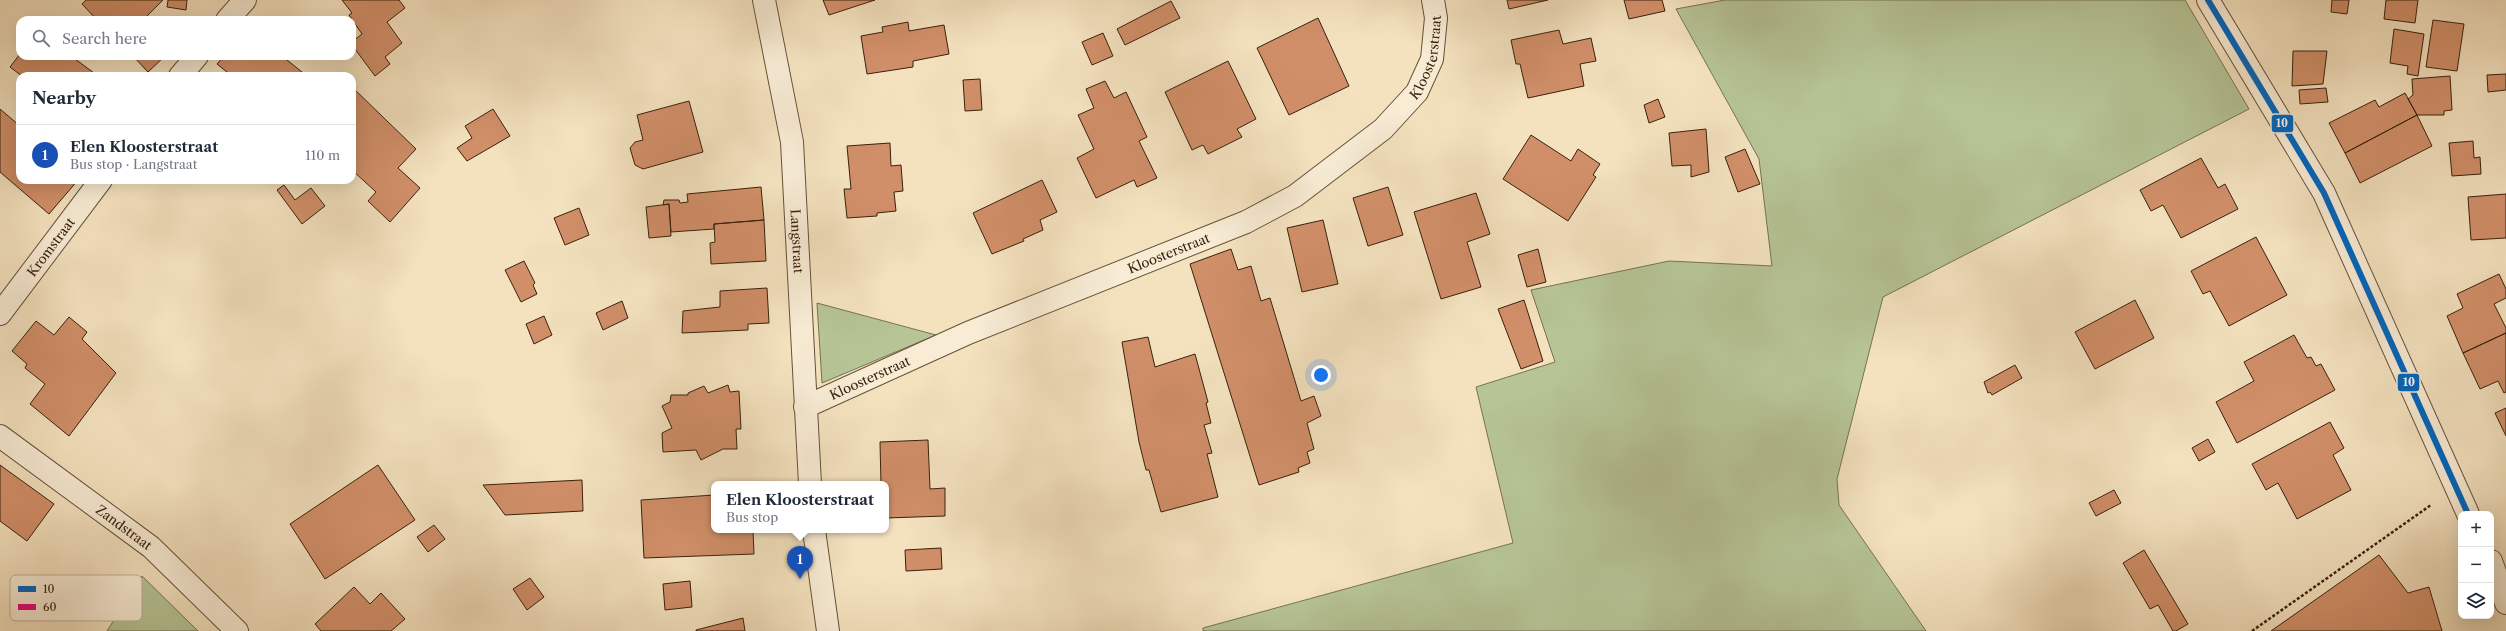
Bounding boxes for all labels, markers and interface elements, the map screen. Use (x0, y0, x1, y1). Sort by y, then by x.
street label: Kloosterstraat (1406, 14, 1444, 103)
search box (16, 16, 356, 60)
icon: search (30, 27, 52, 49)
text: Search here (62, 29, 147, 48)
text: Nearby (32, 88, 96, 108)
line badge: 10 (2271, 114, 2294, 133)
text: 10 (2276, 116, 2288, 130)
text: Elen Kloosterstraat (70, 137, 218, 156)
text: 1 (42, 147, 48, 163)
text: 110 m (305, 147, 340, 163)
text: Bus stop · Langstraat (70, 156, 197, 172)
street label: Langstraat (788, 209, 807, 274)
street label: Kromstraat (23, 214, 78, 279)
street label: Kloosterstraat (1125, 229, 1212, 276)
street label: Kloosterstraat (827, 352, 913, 403)
your location (1311, 365, 1331, 385)
line badge: 10 (2397, 373, 2420, 392)
text: 10 (2403, 375, 2415, 389)
popup (711, 481, 889, 533)
text: Elen Kloosterstraat (726, 490, 874, 509)
street label: Zandstraat (93, 501, 156, 553)
text: Bus stop (726, 509, 778, 525)
map controls (2458, 511, 2494, 619)
button: + (2458, 511, 2494, 547)
pin: 1 (787, 546, 813, 579)
button: − (2458, 547, 2494, 583)
legend (10, 575, 142, 621)
text: 10 (43, 582, 55, 596)
button: layers (2458, 583, 2494, 619)
text: 60 (43, 600, 56, 614)

